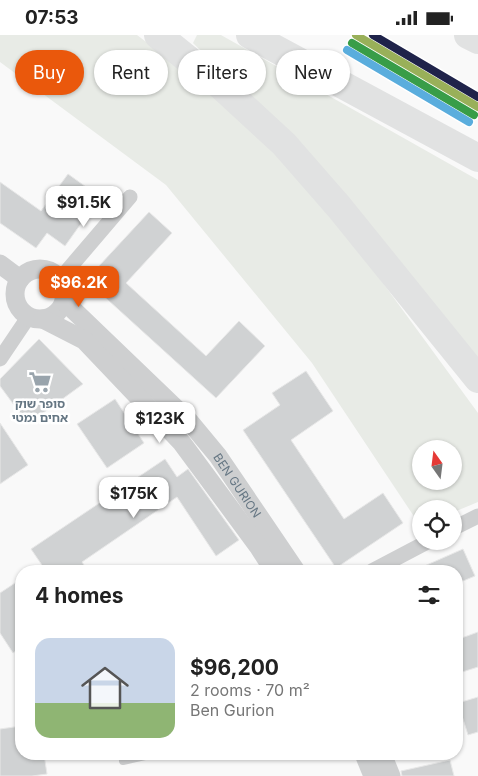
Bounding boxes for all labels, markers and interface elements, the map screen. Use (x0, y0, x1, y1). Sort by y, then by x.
text: 07:53 (25, 6, 79, 29)
chip: Buy (15, 50, 84, 95)
chip: Rent (94, 50, 168, 95)
chip: Filters (178, 50, 266, 95)
chip: New (276, 50, 350, 95)
pin: $91.5K (43, 185, 125, 228)
text: $91.5K (57, 192, 111, 212)
pin: $96.2K (38, 265, 120, 308)
text: $96.2K (50, 272, 108, 292)
supermarket icon: סופר שוק אחים נמטי (27, 369, 53, 395)
place label: סופר שוק אחים נמטי (12, 396, 68, 425)
pin: $123K (125, 401, 195, 444)
text: $123K (135, 408, 185, 428)
north arrow (412, 440, 462, 490)
map controls (412, 440, 462, 550)
street label: BEN GURION (211, 450, 265, 520)
pin: $175K (99, 477, 169, 519)
text: $175K (110, 483, 158, 503)
button: locate (412, 500, 462, 550)
icon: filters (415, 581, 443, 609)
text: 4 homes (35, 583, 124, 608)
text: $96,200 (190, 655, 279, 680)
icon: home (75, 658, 135, 718)
text: 2 rooms · 70 m² (190, 680, 310, 700)
text: Ben Gurion (190, 700, 274, 720)

